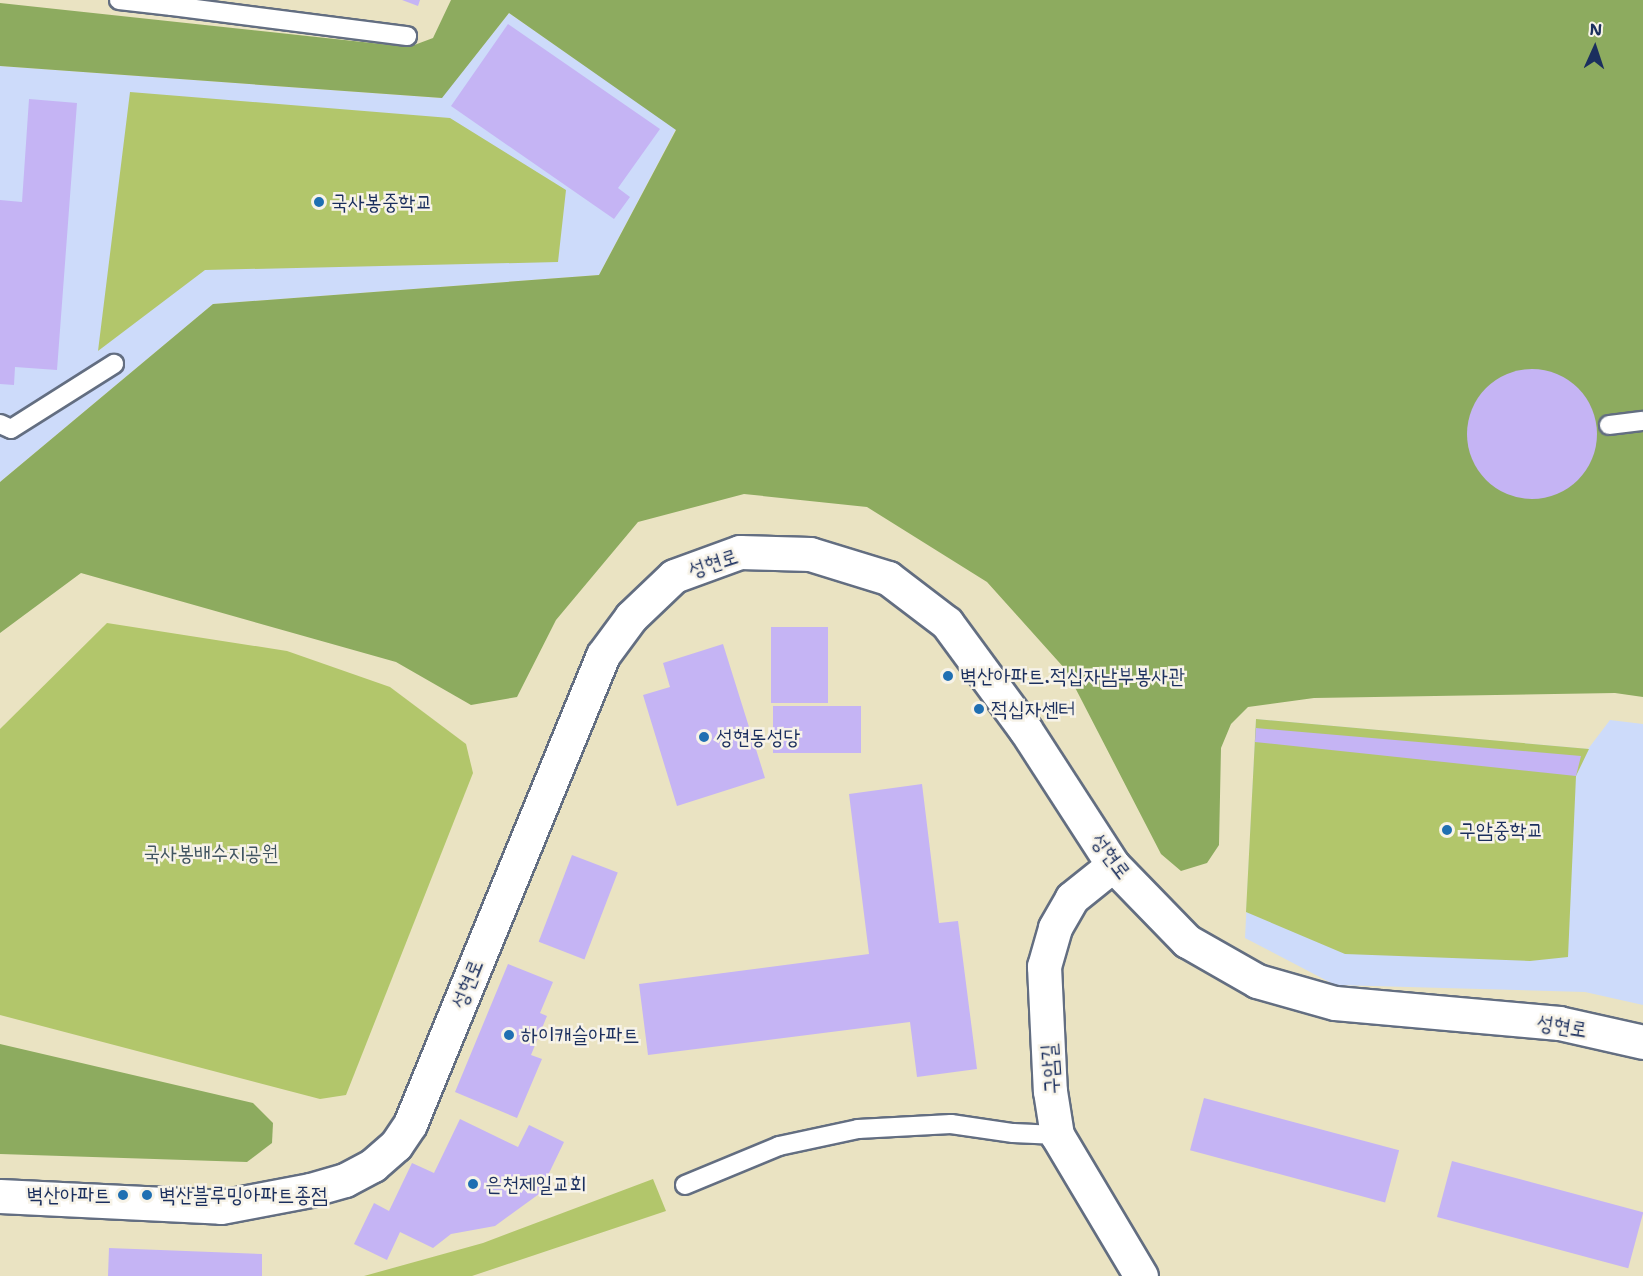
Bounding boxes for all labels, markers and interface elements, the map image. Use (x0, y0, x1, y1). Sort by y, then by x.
north arrow (1565, 18, 1625, 78)
text: N (1589, 19, 1603, 40)
place label: 국사봉중학교 (331, 189, 432, 215)
marker: 국사봉중학교 (312, 195, 326, 209)
street label: 성현로 (685, 543, 741, 583)
place label: 벽산아파트.적십자남부봉사관 (960, 663, 1185, 689)
marker: 벽산아파트.적십자남부봉사관 (941, 669, 955, 683)
place label: 적십자센터 (991, 696, 1075, 722)
marker: 적십자센터 (972, 702, 986, 716)
place label: 성현동성당 (716, 724, 800, 750)
marker: 성현동성당 (697, 730, 711, 744)
place label: 구암중학교 (1459, 817, 1543, 843)
marker: 구암중학교 (1440, 823, 1454, 837)
street label: 성현로 (1086, 828, 1136, 884)
park label: 국사봉배수지공원 (143, 840, 279, 866)
street label: 성현로 (446, 956, 488, 1012)
street label: 성현로 (1535, 1010, 1589, 1042)
place label: 하이캐슬아파트 (521, 1022, 639, 1048)
marker: 하이캐슬아파트 (502, 1028, 516, 1042)
street label: 구암길 (1036, 1043, 1064, 1095)
place label: 은천제일교회 (485, 1171, 586, 1197)
marker: 은천제일교회 (466, 1177, 480, 1191)
place label: 벽산아파트 (27, 1182, 111, 1208)
place label: 벽산블루밍아파트종점 (159, 1182, 328, 1208)
marker: 벽산아파트 (116, 1188, 130, 1202)
marker: 벽산블루밍아파트종점 (140, 1188, 154, 1202)

